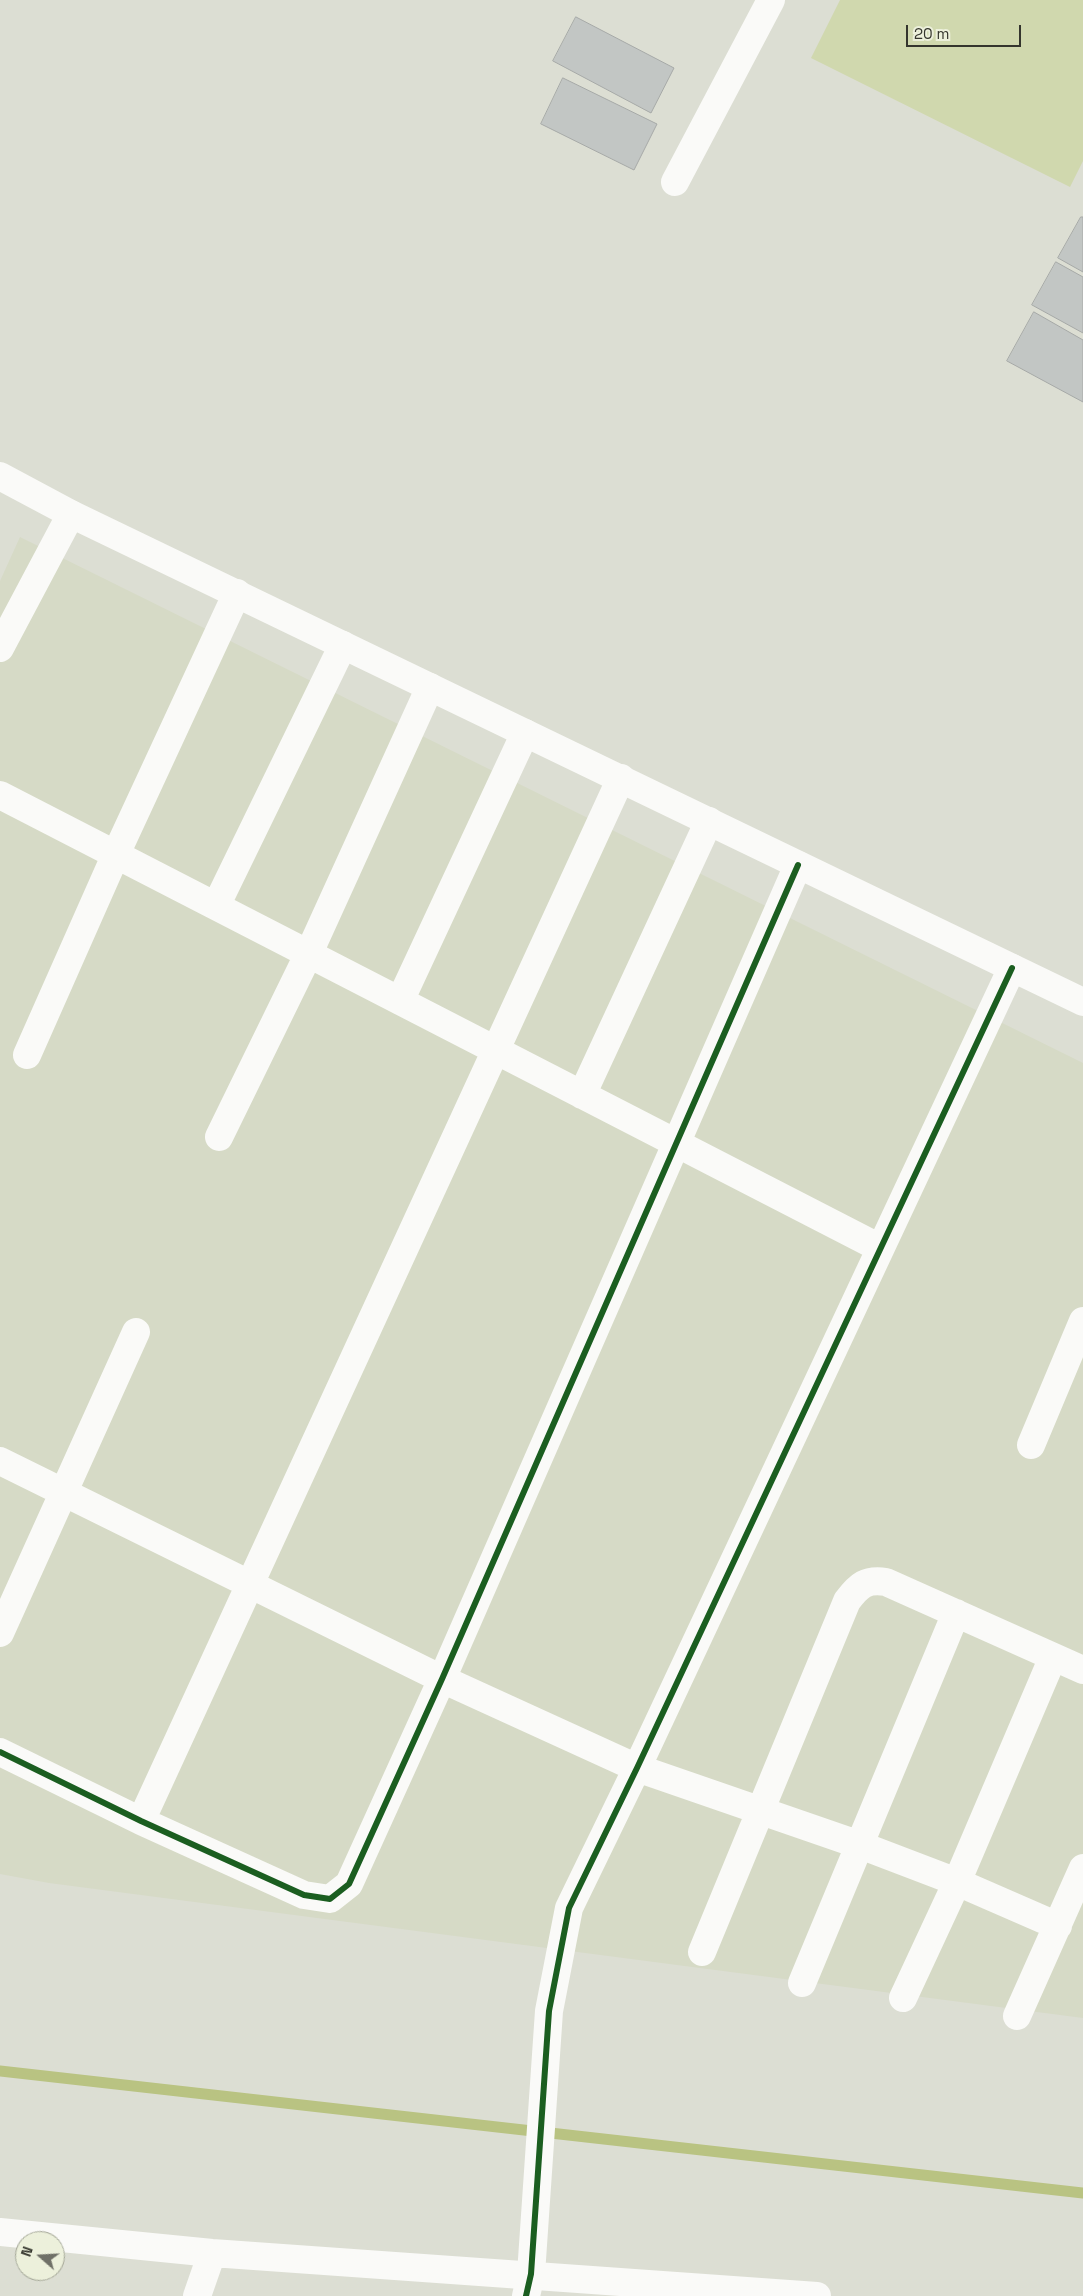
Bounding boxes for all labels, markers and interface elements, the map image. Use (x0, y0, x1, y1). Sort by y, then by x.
scale bar (908, 15, 1023, 47)
text: 20 m (914, 24, 949, 43)
north arrow (15, 2231, 65, 2281)
text: N (17, 2244, 37, 2259)

